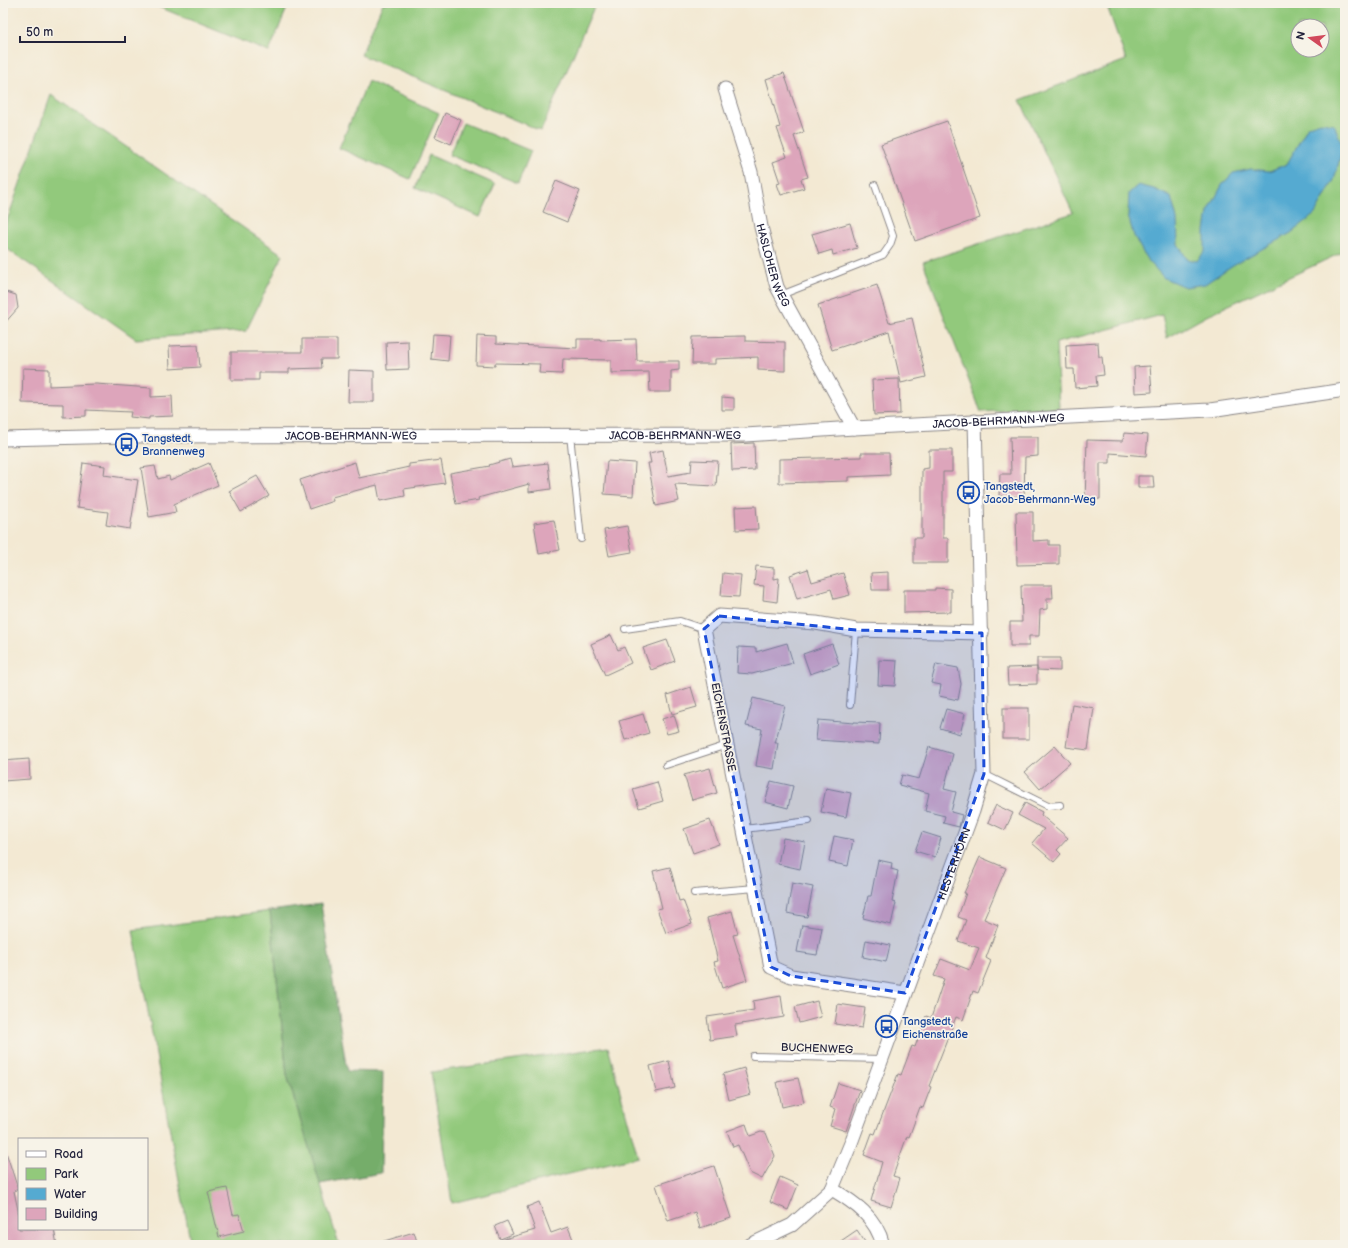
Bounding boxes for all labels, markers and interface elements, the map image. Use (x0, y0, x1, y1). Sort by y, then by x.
scale bar (20, 18, 125, 44)
north arrow (1290, 18, 1330, 58)
text: 50 m (26, 25, 53, 40)
text: N (1293, 30, 1308, 41)
street label: HASLOHER WEG (753, 222, 793, 309)
street label: JACOB-BEHRMANN-WEG (932, 411, 1065, 431)
street label: JACOB-BEHRMANN-WEG (609, 429, 741, 442)
street label: JACOB-BEHRMANN-WEG (285, 430, 417, 443)
bus stop icon: Tangstedt, Brannenweg (114, 431, 140, 457)
place label: Tangstedt, Brannenweg (142, 432, 205, 458)
bus stop icon: Tangstedt, Jacob-Behrmann-Weg (956, 479, 982, 505)
place label: Tangstedt, Jacob-Behrmann-Weg (984, 480, 1096, 506)
street label: EICHENSTRASSE (709, 682, 738, 773)
street label: HESTERHÖRN (935, 825, 974, 902)
bus stop icon: Tangstedt, Eichenstraße (873, 1014, 899, 1040)
place label: Tangstedt, Eichenstraße (902, 1015, 968, 1041)
street label: BUCHENWEG (781, 1041, 853, 1056)
legend (18, 1138, 148, 1230)
text: Road (54, 1147, 83, 1162)
text: Park (54, 1167, 78, 1182)
text: Water (54, 1187, 86, 1202)
text: Building (54, 1207, 98, 1222)

